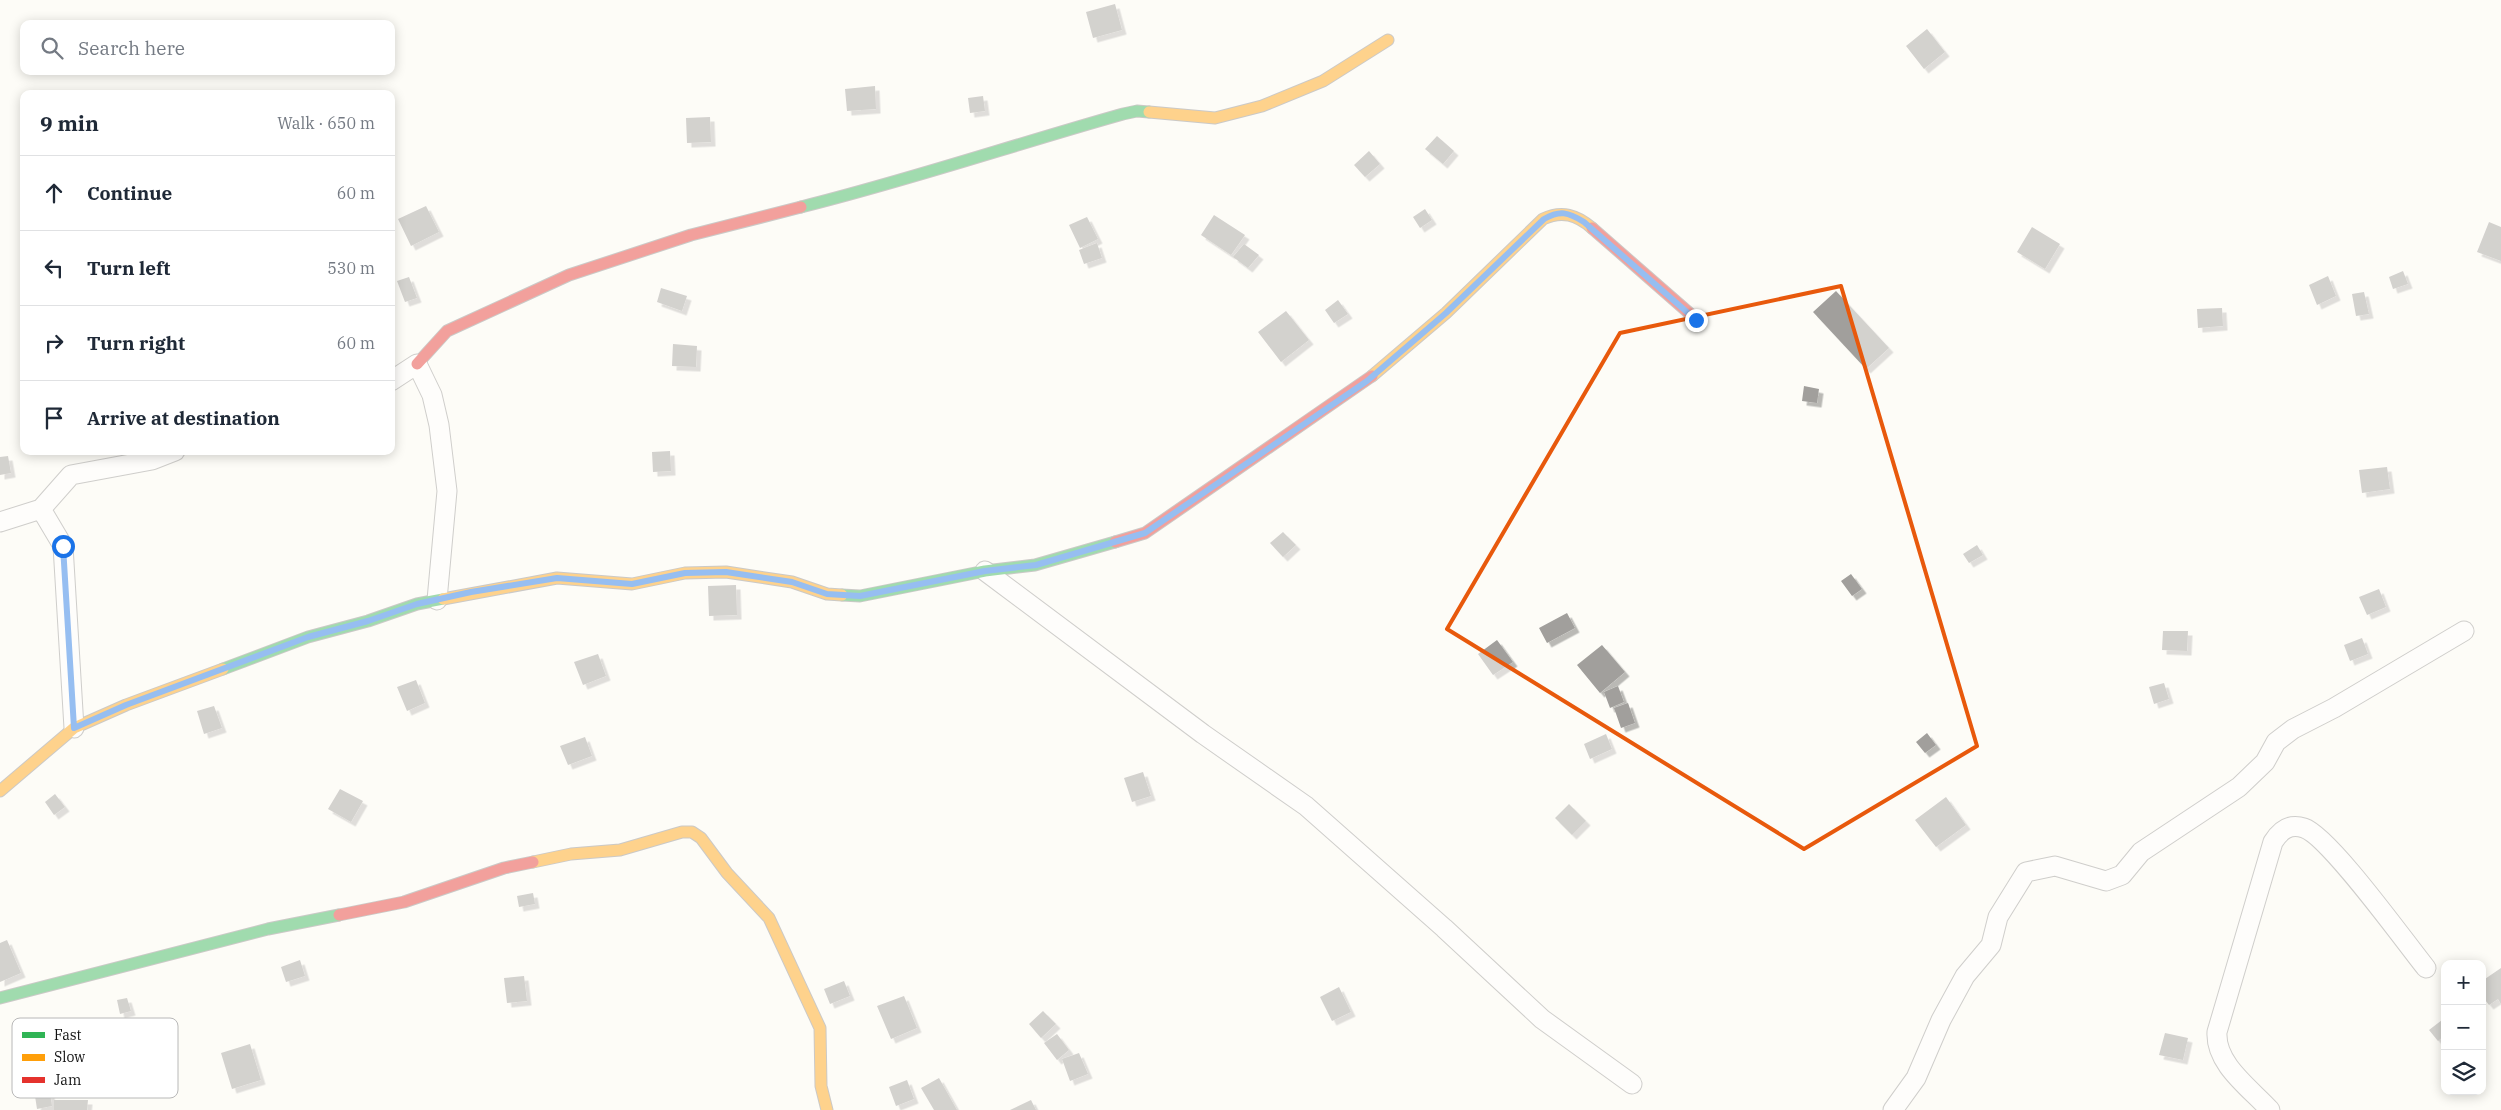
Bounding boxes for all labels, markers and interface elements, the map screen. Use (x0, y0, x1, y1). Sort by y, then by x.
search box (20, 20, 395, 75)
icon: search (38, 34, 66, 62)
text: Search here (78, 36, 185, 60)
text: 9 min (40, 109, 99, 137)
text: Walk · 650 m (277, 113, 375, 133)
icon: ahead (40, 179, 68, 207)
text: Continue (87, 181, 172, 205)
text: 60 m (337, 183, 375, 203)
icon: left (40, 254, 68, 282)
text: Turn left (87, 256, 170, 280)
text: 530 m (327, 258, 375, 278)
route end (1685, 309, 1708, 332)
icon: right (40, 329, 68, 357)
text: Turn right (87, 331, 185, 355)
text: 60 m (337, 333, 375, 353)
icon: arrive (40, 404, 68, 432)
text: Arrive at destination (87, 406, 280, 430)
route start (52, 535, 75, 558)
map controls (2441, 960, 2486, 1095)
button: + (2441, 960, 2486, 1005)
button: − (2441, 1005, 2486, 1050)
legend (12, 1018, 178, 1098)
text: Fast (54, 1026, 82, 1044)
text: Slow (54, 1048, 85, 1066)
button: layers (2441, 1050, 2486, 1095)
text: Jam (54, 1071, 81, 1089)

